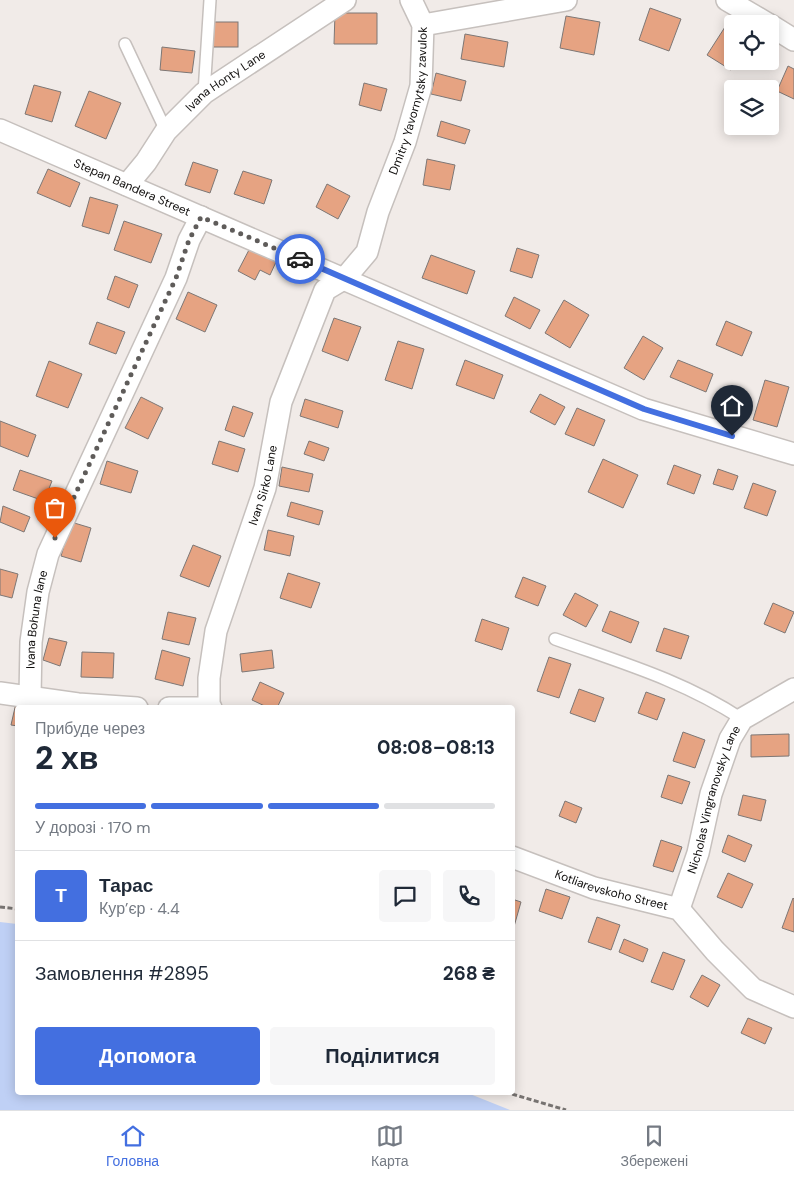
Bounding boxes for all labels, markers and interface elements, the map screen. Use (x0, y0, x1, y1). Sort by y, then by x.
map controls (724, 15, 779, 135)
button: locate (724, 15, 779, 70)
street label: Dmitry Yavornytsky zavulok (385, 26, 431, 177)
street label: Ivana Honty Lane (182, 46, 269, 115)
button: layers (724, 80, 779, 135)
street label: Stepan Bandera Street (71, 155, 193, 220)
courier (275, 234, 325, 284)
icon: car (286, 245, 314, 273)
pin (711, 385, 753, 436)
icon: home (718, 392, 746, 420)
street label: Ivan Sirko Lane (245, 444, 281, 527)
pin (34, 487, 76, 538)
icon: bag (41, 494, 69, 522)
street label: Ivana Bohuna lane (23, 568, 51, 669)
text: Прибуде через (35, 718, 145, 739)
street label: Nicholas Vingranovsky Lane (684, 722, 744, 876)
text: 08:08–08:13 (377, 735, 495, 760)
text: 2 хв (35, 737, 98, 779)
text: У дорозі · 170 m (35, 817, 151, 838)
street label: Kotliarevskoho Street (553, 866, 670, 914)
button: chat (379, 870, 431, 922)
button: phone (443, 870, 495, 922)
text: Тарас (99, 873, 153, 898)
text: Т (55, 883, 67, 908)
text: Кур’єр · 4.4 (99, 898, 180, 919)
text: Замовлення #2895 (35, 961, 209, 986)
text: 268 ₴ (443, 961, 495, 986)
button: Допомога (35, 1027, 260, 1085)
button: Поділитися (270, 1027, 495, 1085)
tab: Головна (106, 1122, 159, 1170)
tab: Карта (371, 1122, 409, 1170)
tab: Збережені (621, 1122, 688, 1170)

